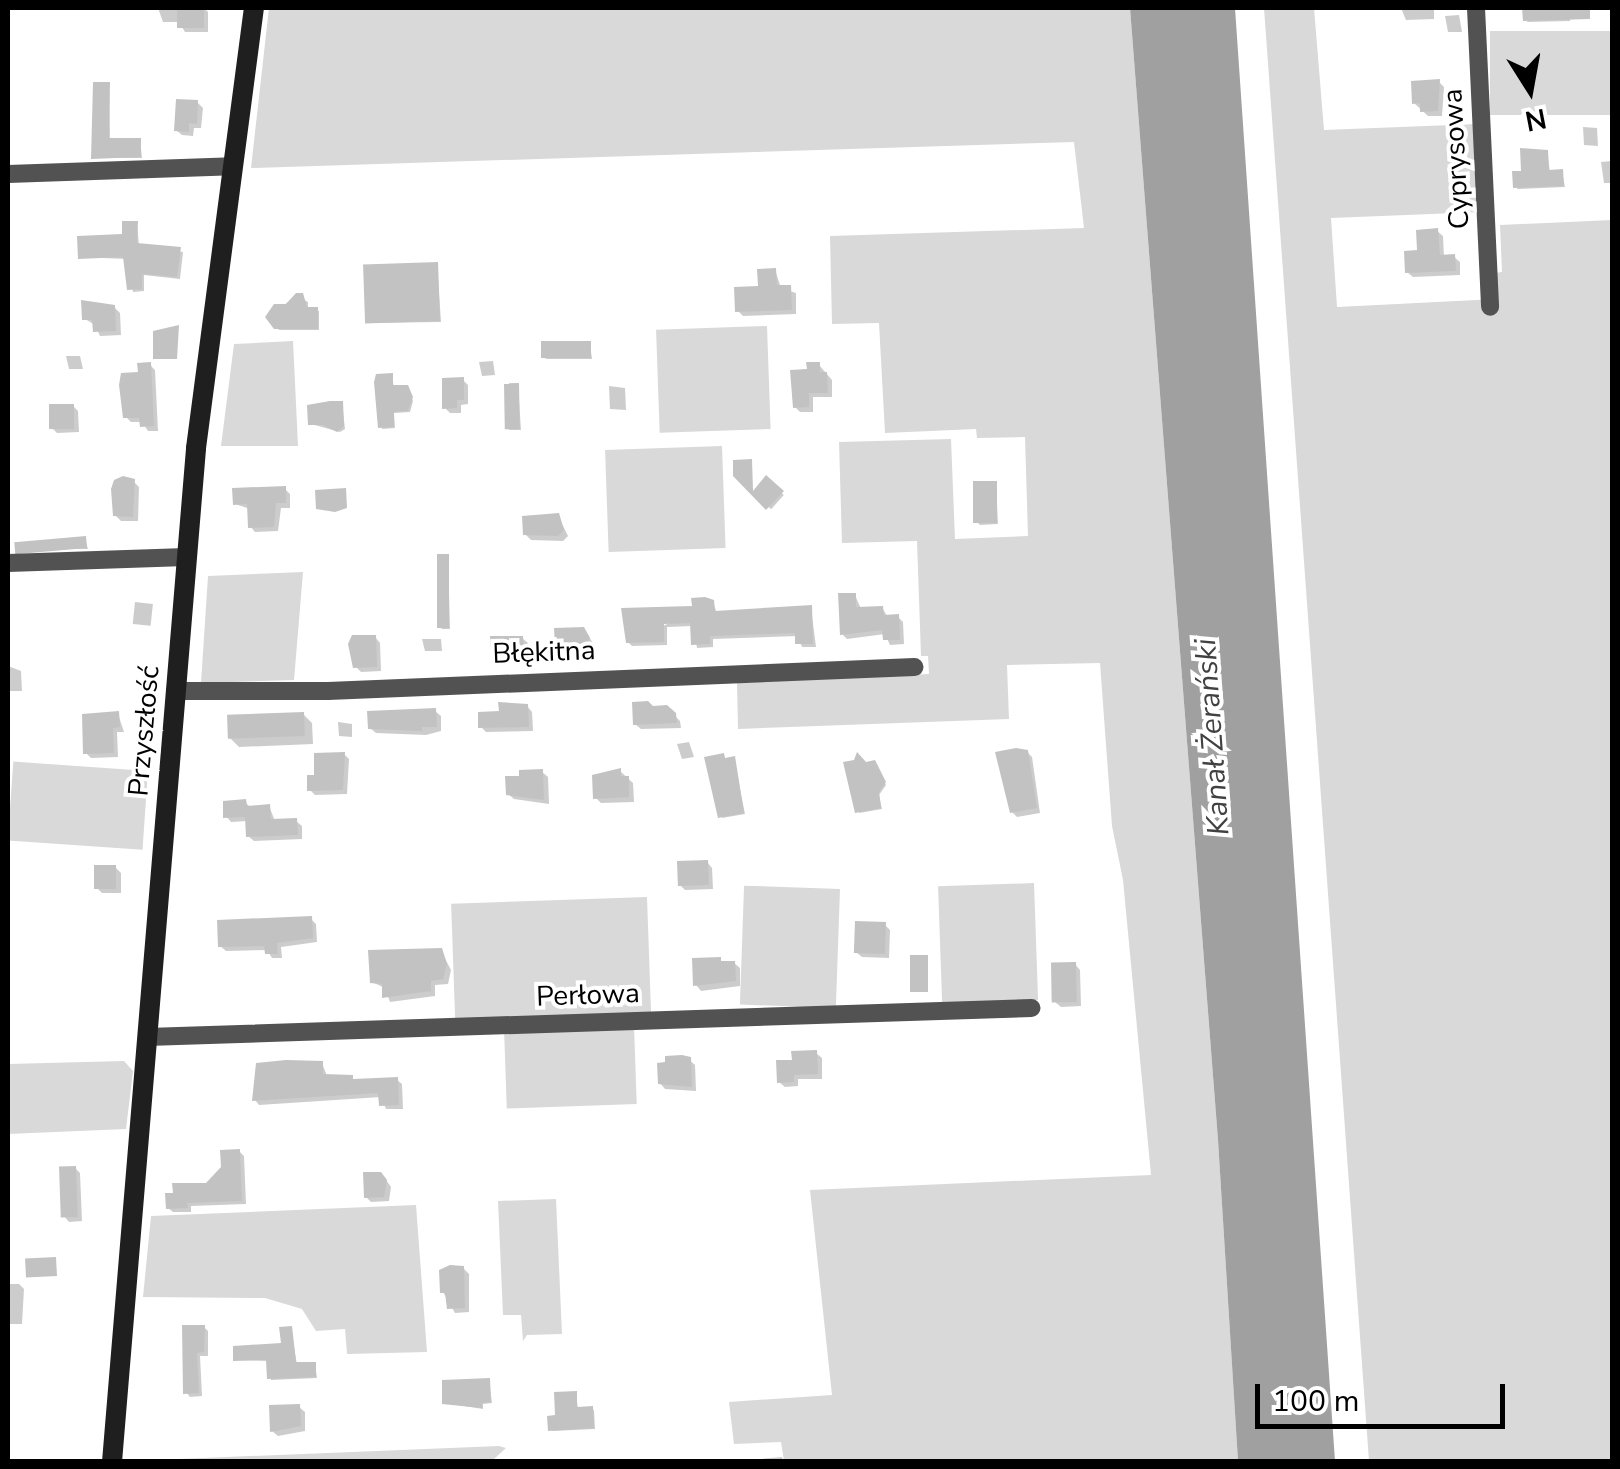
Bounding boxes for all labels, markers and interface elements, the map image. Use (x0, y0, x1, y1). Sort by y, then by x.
north arrow (1480, 40, 1580, 140)
street label: Cyprysowa (1436, 88, 1476, 230)
text: N (1522, 99, 1550, 140)
street label: Błękitna (492, 633, 596, 671)
water label: Kanał Żerański (1188, 637, 1238, 837)
street label: Przyszłość (122, 664, 166, 798)
street label: Perłowa (536, 976, 640, 1014)
scale bar (1260, 1364, 1510, 1426)
text: 100 m (1272, 1381, 1359, 1422)

